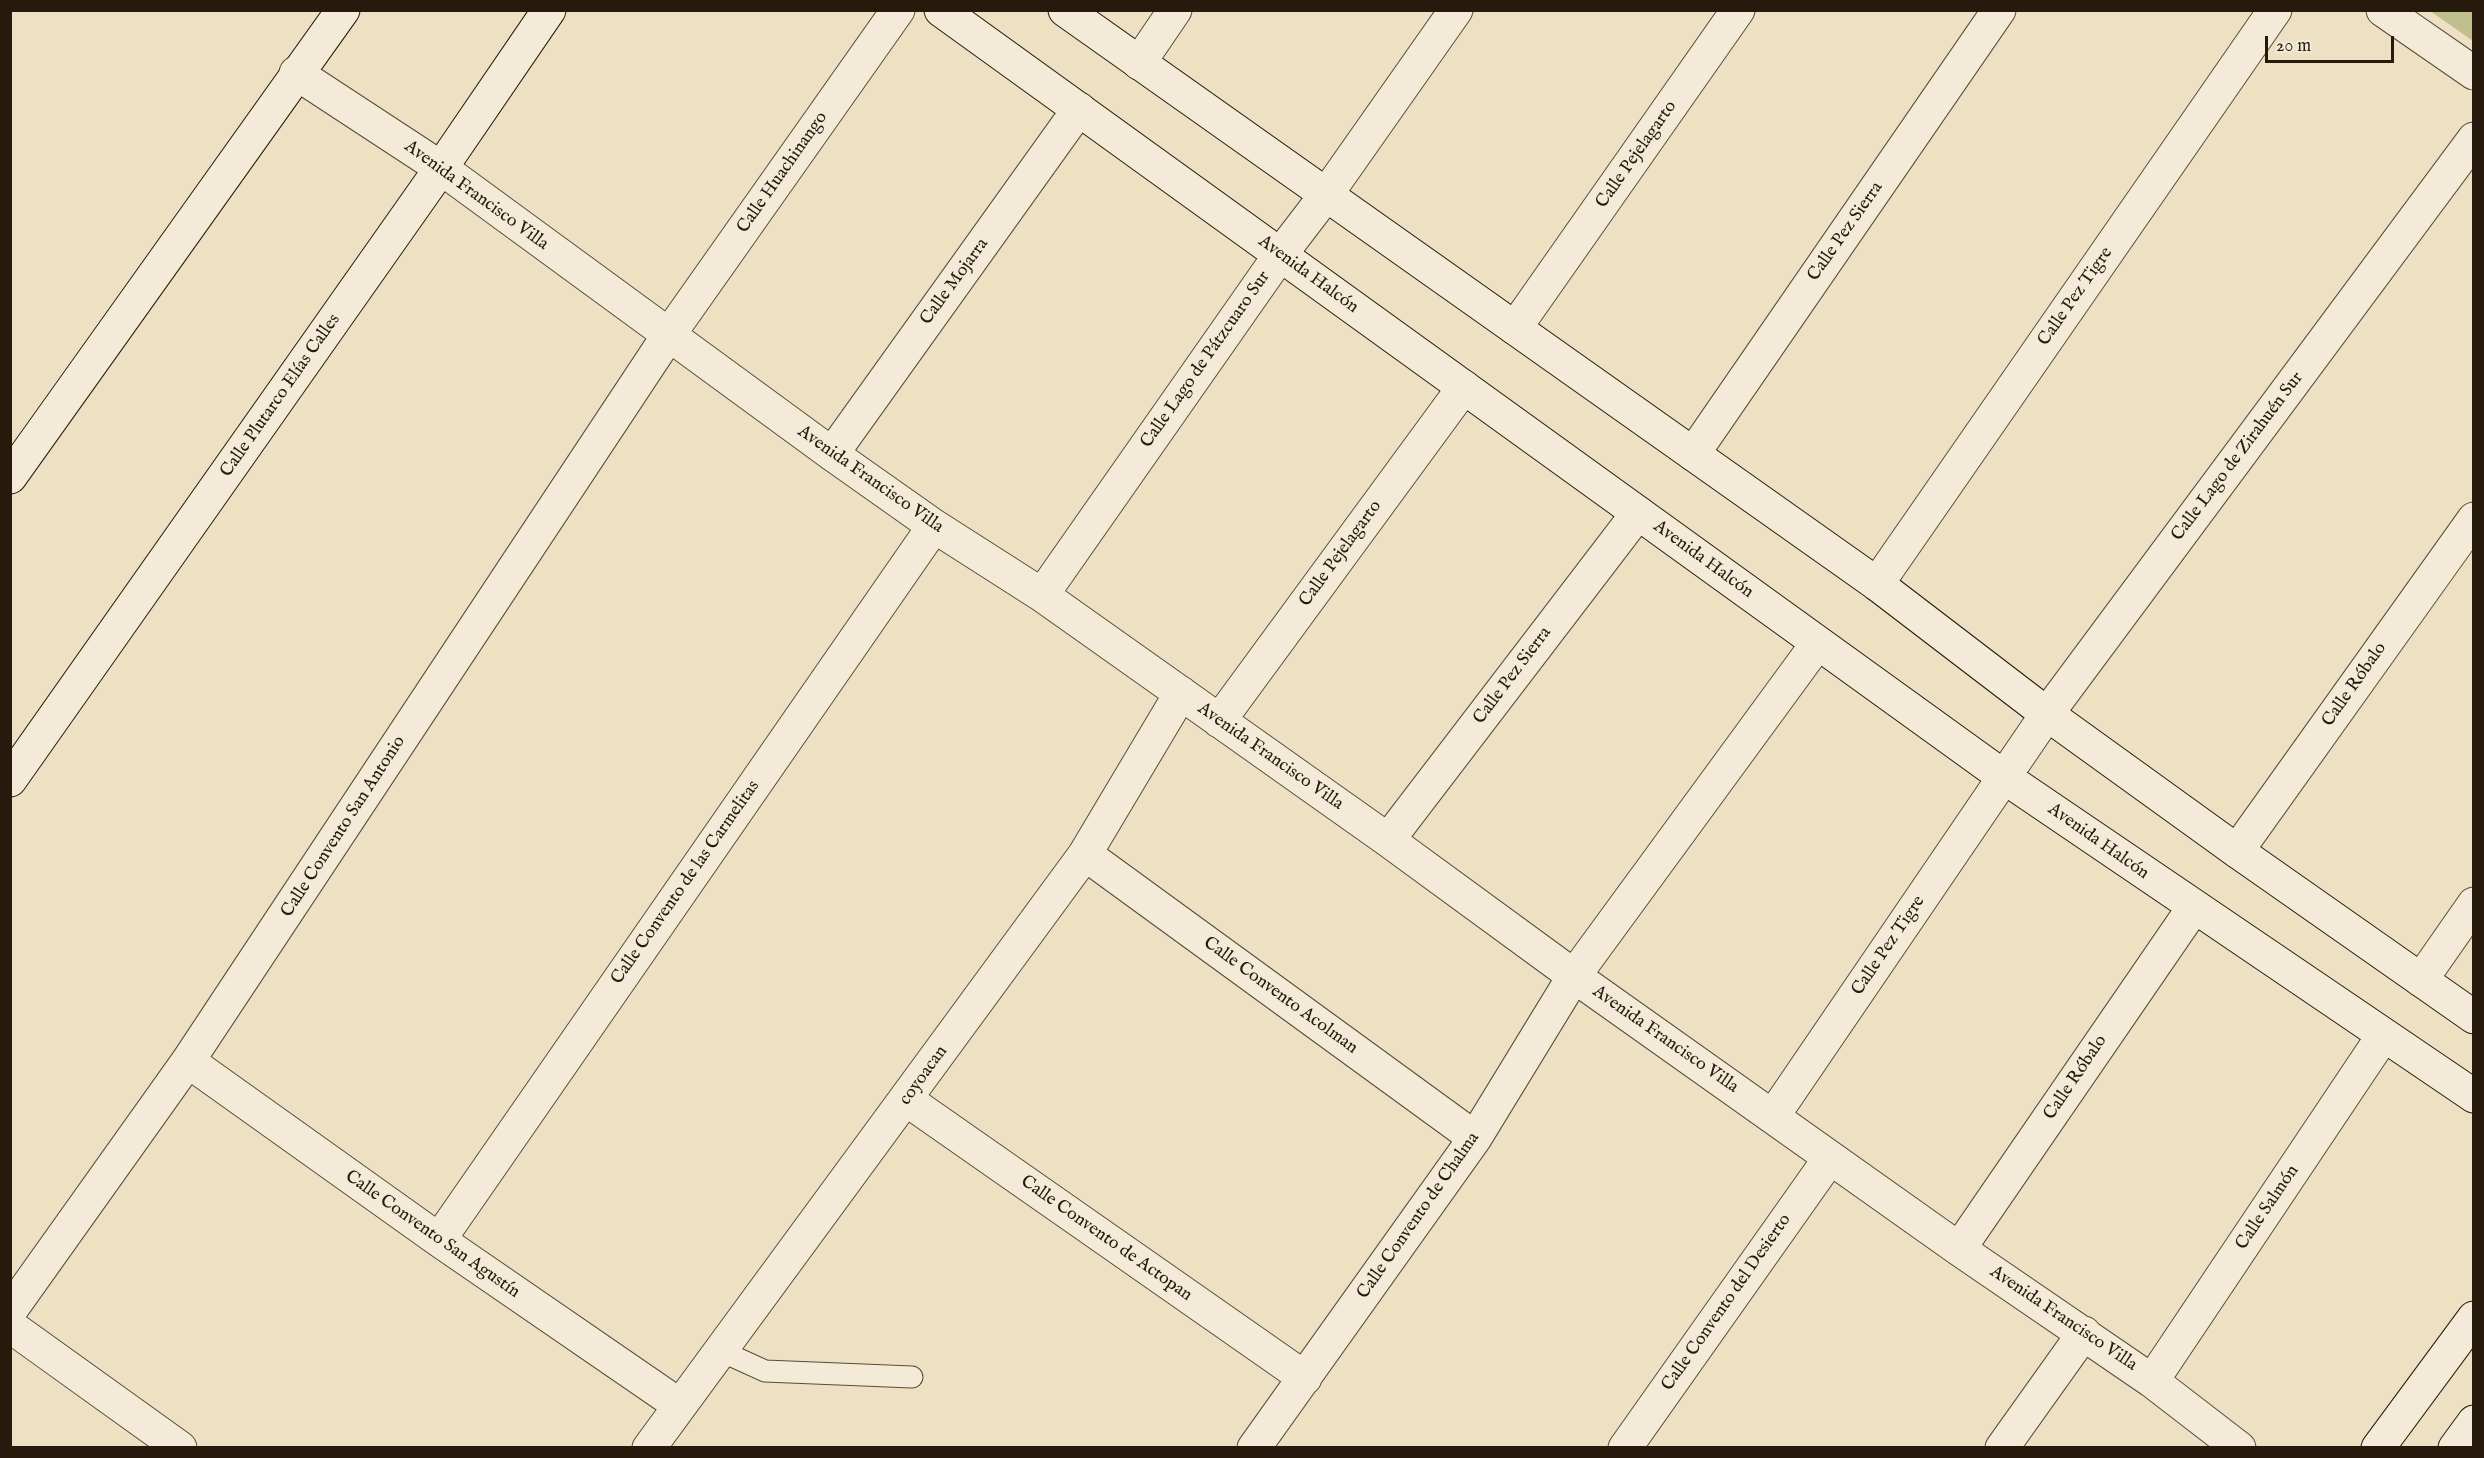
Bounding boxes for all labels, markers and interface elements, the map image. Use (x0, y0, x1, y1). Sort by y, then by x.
scale bar (2268, 24, 2397, 62)
text: 20 m (2276, 35, 2311, 58)
street label: Calle Pejelagarto (1592, 97, 1682, 213)
street label: Calle Huachinango (733, 108, 833, 238)
street label: Avenida Francisco Villa (400, 136, 552, 256)
street label: Calle Pez Sierra (1804, 178, 1888, 286)
street label: Avenida Halcón (1254, 231, 1362, 319)
street label: Calle Mojarra (916, 234, 994, 330)
street label: Calle Pez Tigre (2034, 243, 2118, 351)
street label: Calle Lago de Pátzcuaro Sur (1137, 267, 1275, 453)
street label: Calle Plutarco Elías Calles (216, 310, 346, 482)
street label: Calle Lago de Zirahuén Sur (2167, 368, 2309, 546)
street label: Avenida Francisco Villa (793, 421, 947, 539)
street label: Calle Pejelagarto (1295, 497, 1387, 611)
street label: Avenida Halcón (1649, 516, 1757, 604)
street label: Calle Pez Sierra (1469, 623, 1557, 729)
street label: Calle Róbalo (2318, 639, 2392, 731)
street label: Avenida Francisco Villa (1193, 698, 1347, 816)
street label: Calle Convento San Antonio (277, 732, 411, 922)
street label: Calle Convento de las Carmelitas (607, 777, 765, 989)
street label: Avenida Halcón (2043, 799, 2153, 885)
street label: Calle Pez Tigre (1848, 892, 1930, 1000)
street label: Calle Convento Acolman (1199, 933, 1361, 1059)
street label: Avenida Francisco Villa (1588, 981, 1742, 1099)
street label: Calle Róbalo (2040, 1031, 2112, 1125)
street label: coyoacan (895, 1042, 953, 1110)
street label: Calle Convento de Chalma (1353, 1128, 1485, 1304)
street label: Calle Salmón (2232, 1161, 2304, 1255)
street label: Calle Convento San Agustín (340, 1166, 524, 1304)
street label: Calle Convento de Actopan (1016, 1171, 1196, 1307)
street label: Calle Convento del Desierto (1658, 1210, 1796, 1396)
street label: Avenida Francisco Villa (1985, 1262, 2141, 1376)

